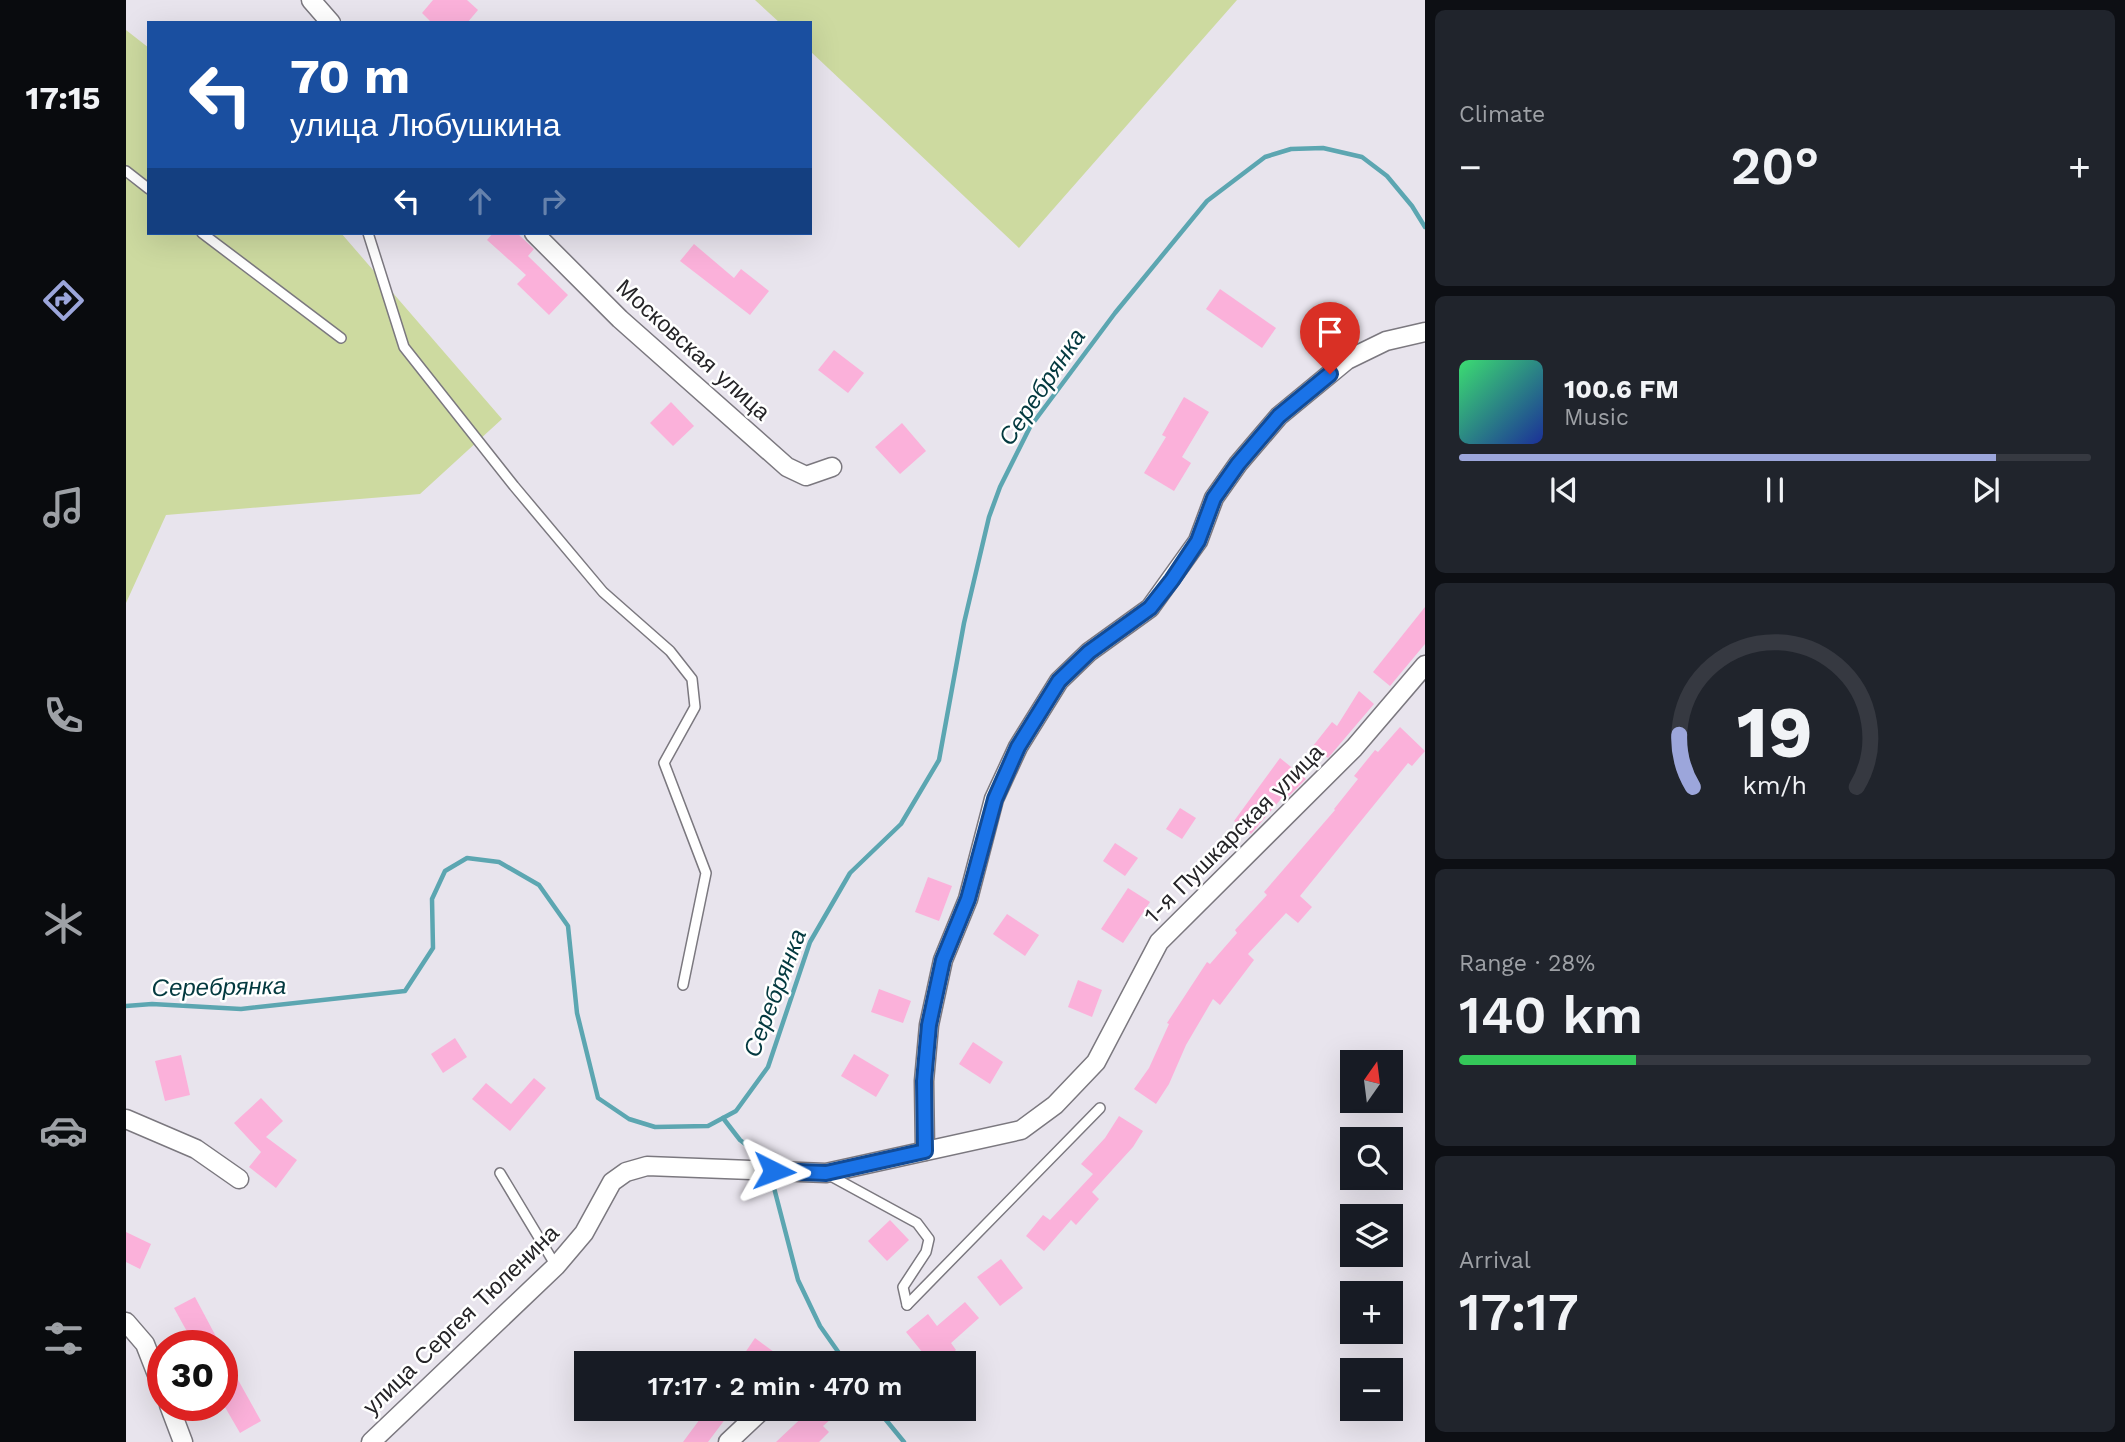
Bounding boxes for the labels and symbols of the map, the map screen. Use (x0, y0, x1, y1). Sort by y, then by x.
street label: Московская улица (611, 274, 775, 426)
pin (1300, 302, 1360, 374)
water label: Серебрянка (993, 323, 1091, 451)
street label: 1-я Пушкарская улица (1139, 739, 1329, 929)
water label: Серебрянка (738, 925, 812, 1061)
water label: Серебрянка (151, 972, 287, 1002)
north arrow (1340, 1050, 1404, 1113)
position arrow (737, 1134, 811, 1208)
street label: улица Сергея Тюленина (358, 1219, 564, 1420)
speed limit sign: 30 (147, 1330, 238, 1421)

